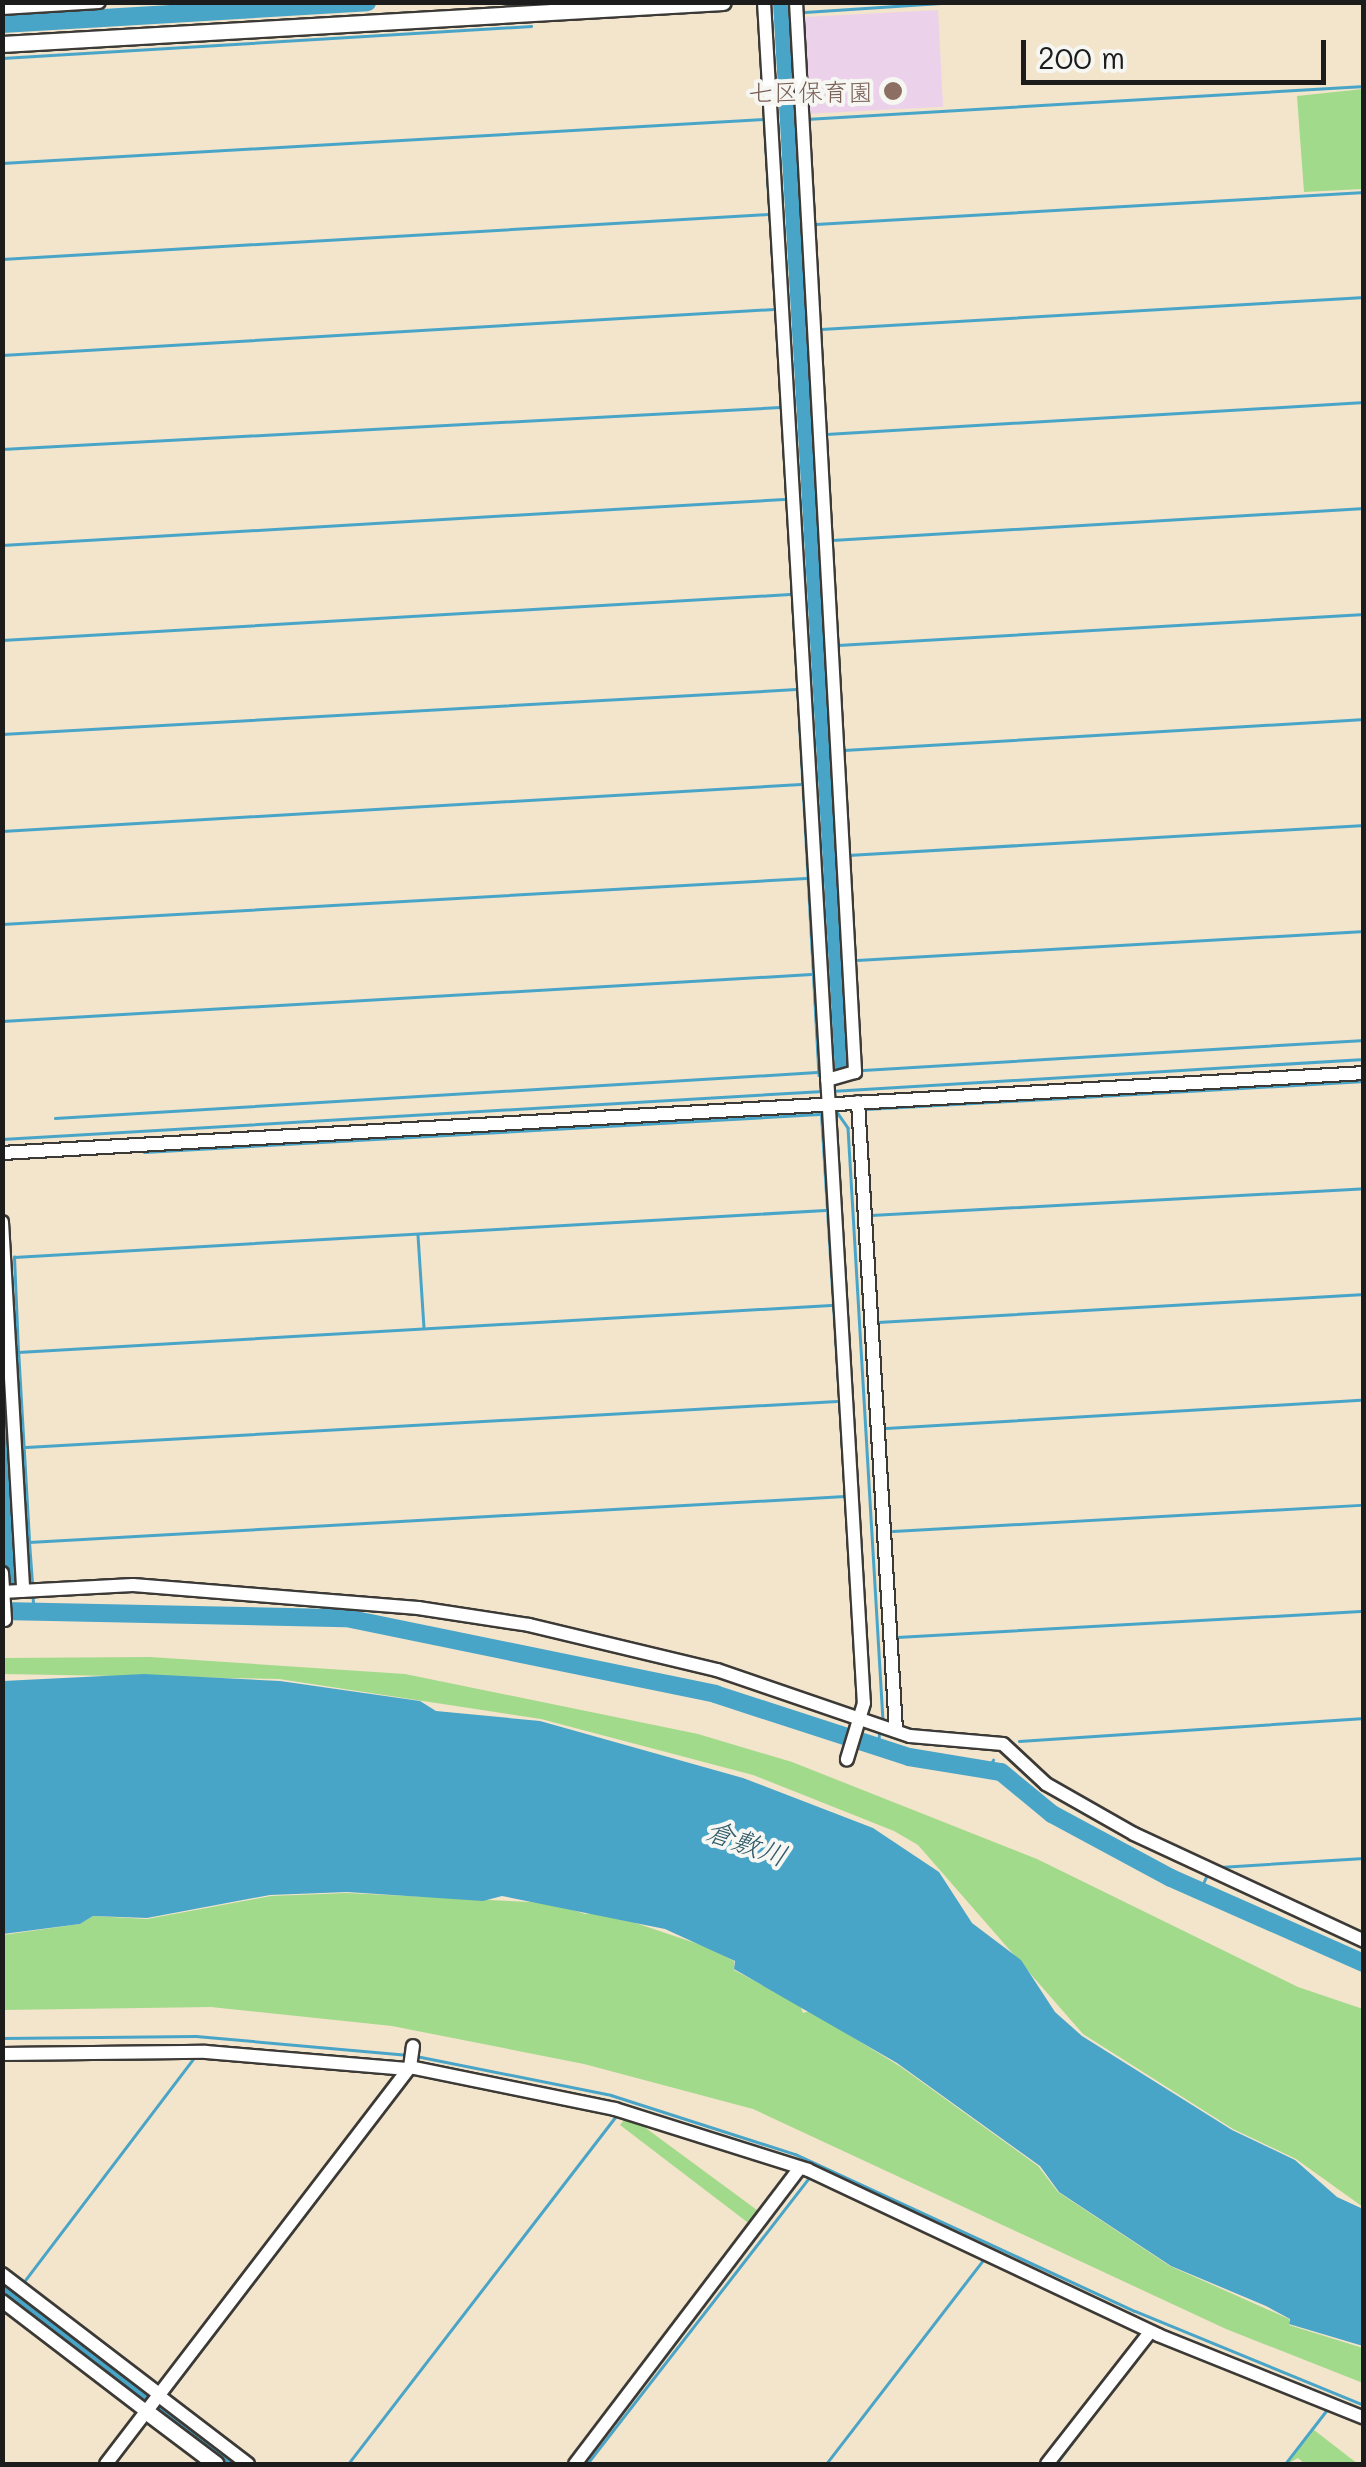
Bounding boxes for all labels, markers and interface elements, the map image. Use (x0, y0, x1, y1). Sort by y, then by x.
scale bar (1026, 20, 1331, 82)
text: 200 m (1038, 37, 1125, 77)
place label: 七区保育園 (748, 76, 873, 106)
marker: 七区保育園 (882, 80, 904, 102)
water label: 倉敷川 (702, 1812, 792, 1872)

